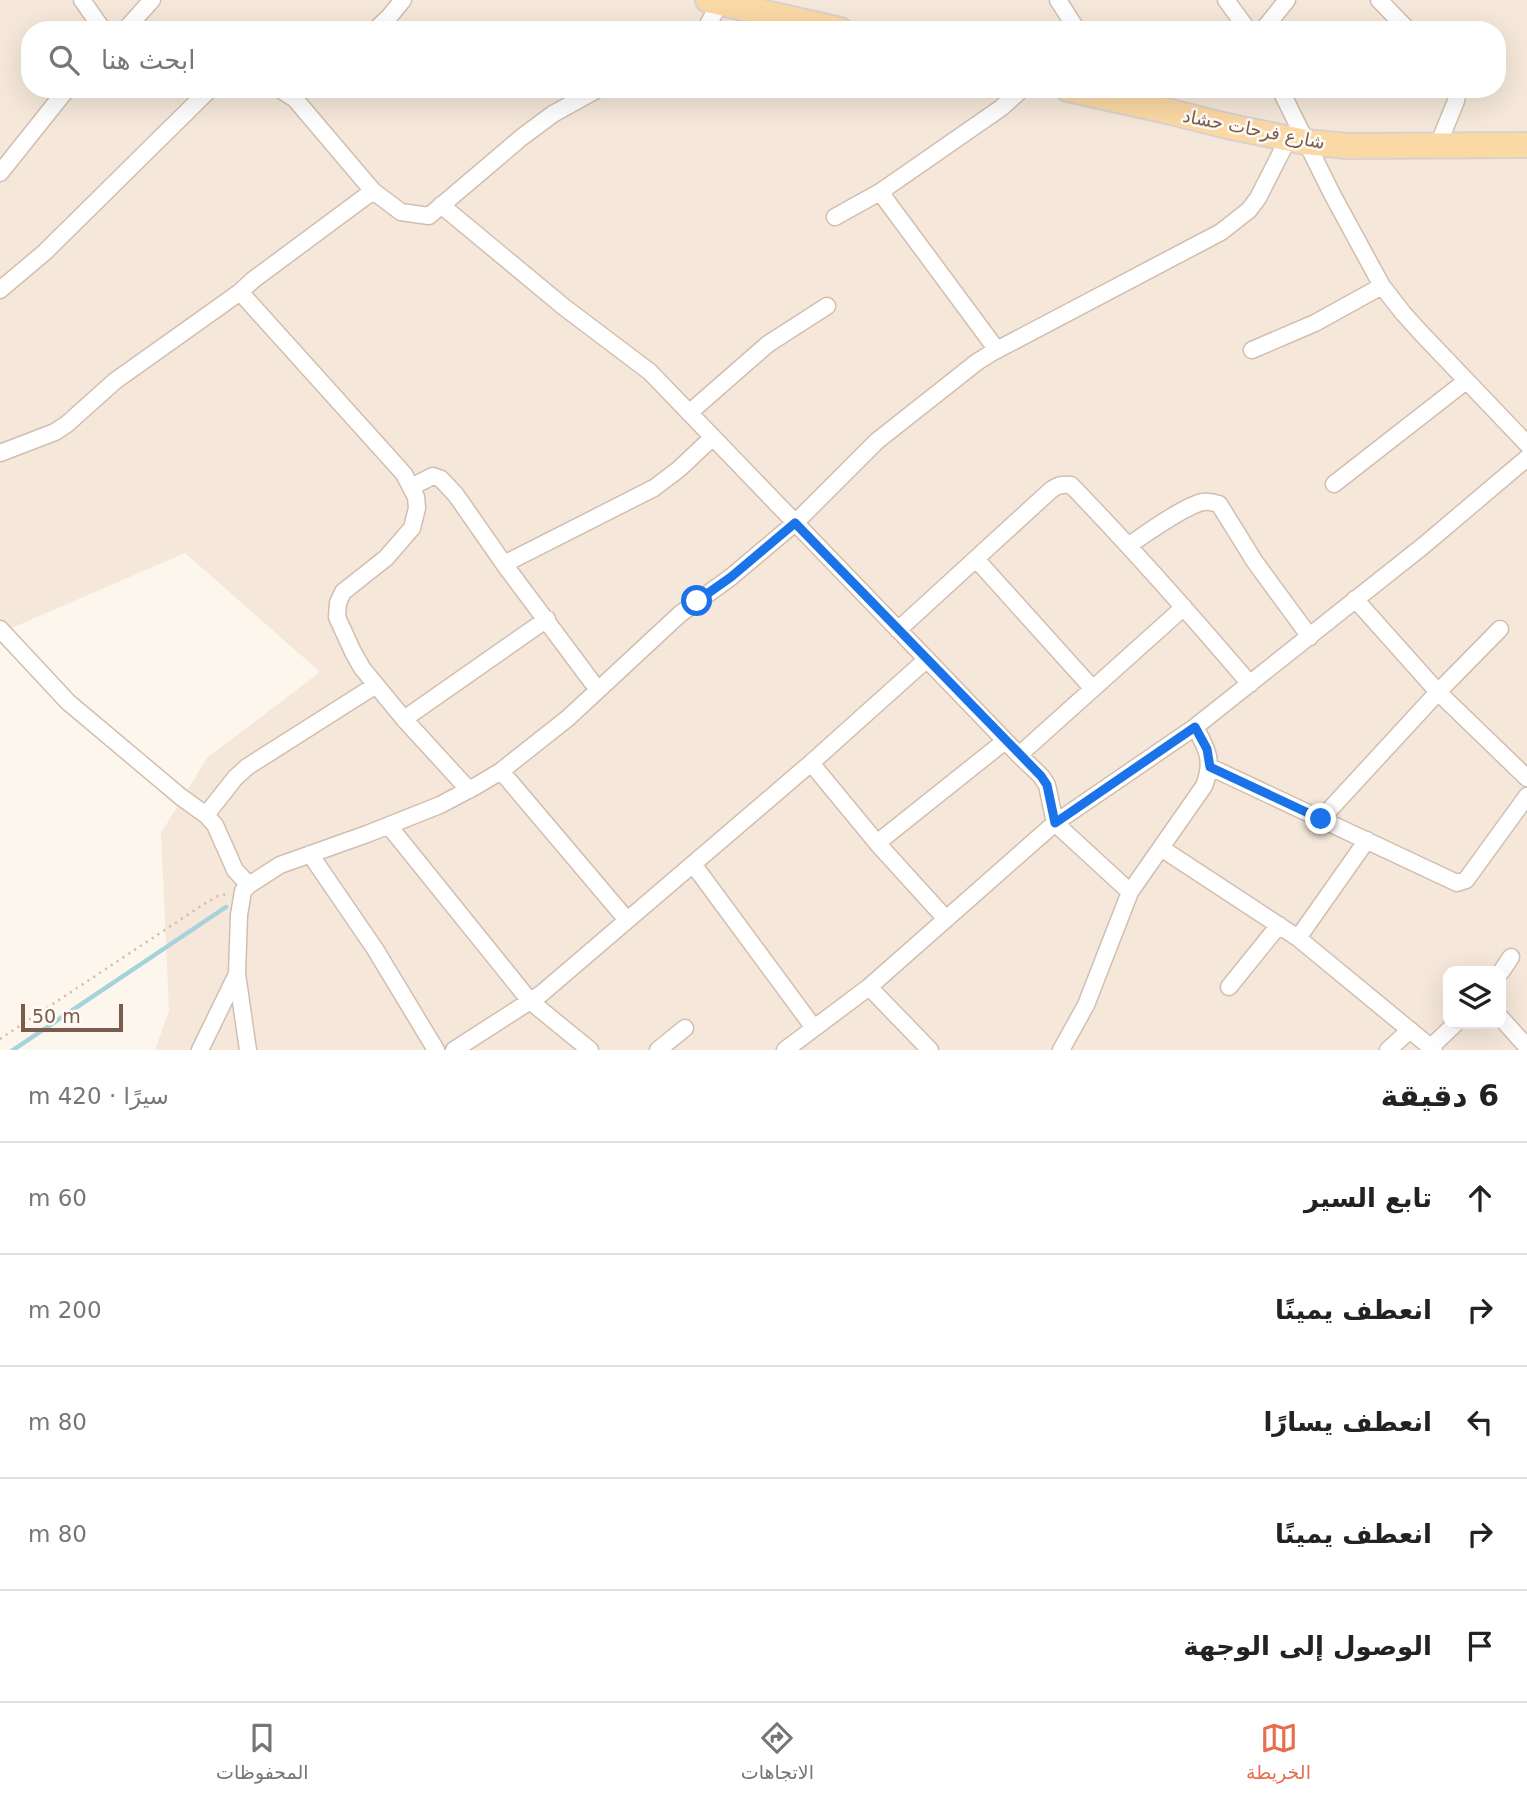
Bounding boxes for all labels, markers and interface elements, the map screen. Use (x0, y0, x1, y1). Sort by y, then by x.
search box (21, 21, 1506, 98)
icon: search (45, 41, 83, 79)
text: ابحث هنا (101, 45, 196, 75)
street label: شارع فرحات حشاد (1181, 105, 1327, 154)
route start (681, 585, 712, 616)
route end (1305, 803, 1336, 834)
map controls (1443, 966, 1506, 1029)
button: layers (1443, 966, 1506, 1029)
scale bar (21, 1001, 122, 1033)
text: 50 m (32, 1005, 81, 1027)
text: 6 دقيقة (1381, 1078, 1499, 1113)
text: سيرًا · 420 m (28, 1083, 169, 1109)
icon: ahead (1461, 1179, 1499, 1217)
text: تابع السير (1304, 1183, 1432, 1213)
text: 60 m (28, 1185, 87, 1211)
icon: right (1461, 1291, 1499, 1329)
text: انعطف يمينًا (1275, 1295, 1432, 1325)
text: 200 m (28, 1297, 102, 1323)
icon: left (1461, 1403, 1499, 1441)
text: انعطف يسارًا (1263, 1407, 1432, 1437)
text: 80 m (28, 1409, 87, 1435)
icon: right (1461, 1515, 1499, 1553)
text: انعطف يمينًا (1275, 1519, 1432, 1549)
text: 80 m (28, 1521, 87, 1547)
icon: arrive (1461, 1627, 1499, 1665)
text: الوصول إلى الوجهة (1183, 1631, 1432, 1661)
tab: المحفوظات (216, 1719, 309, 1783)
tab: الاتجاهات (741, 1719, 814, 1783)
tab: الخريطة (1246, 1719, 1311, 1783)

